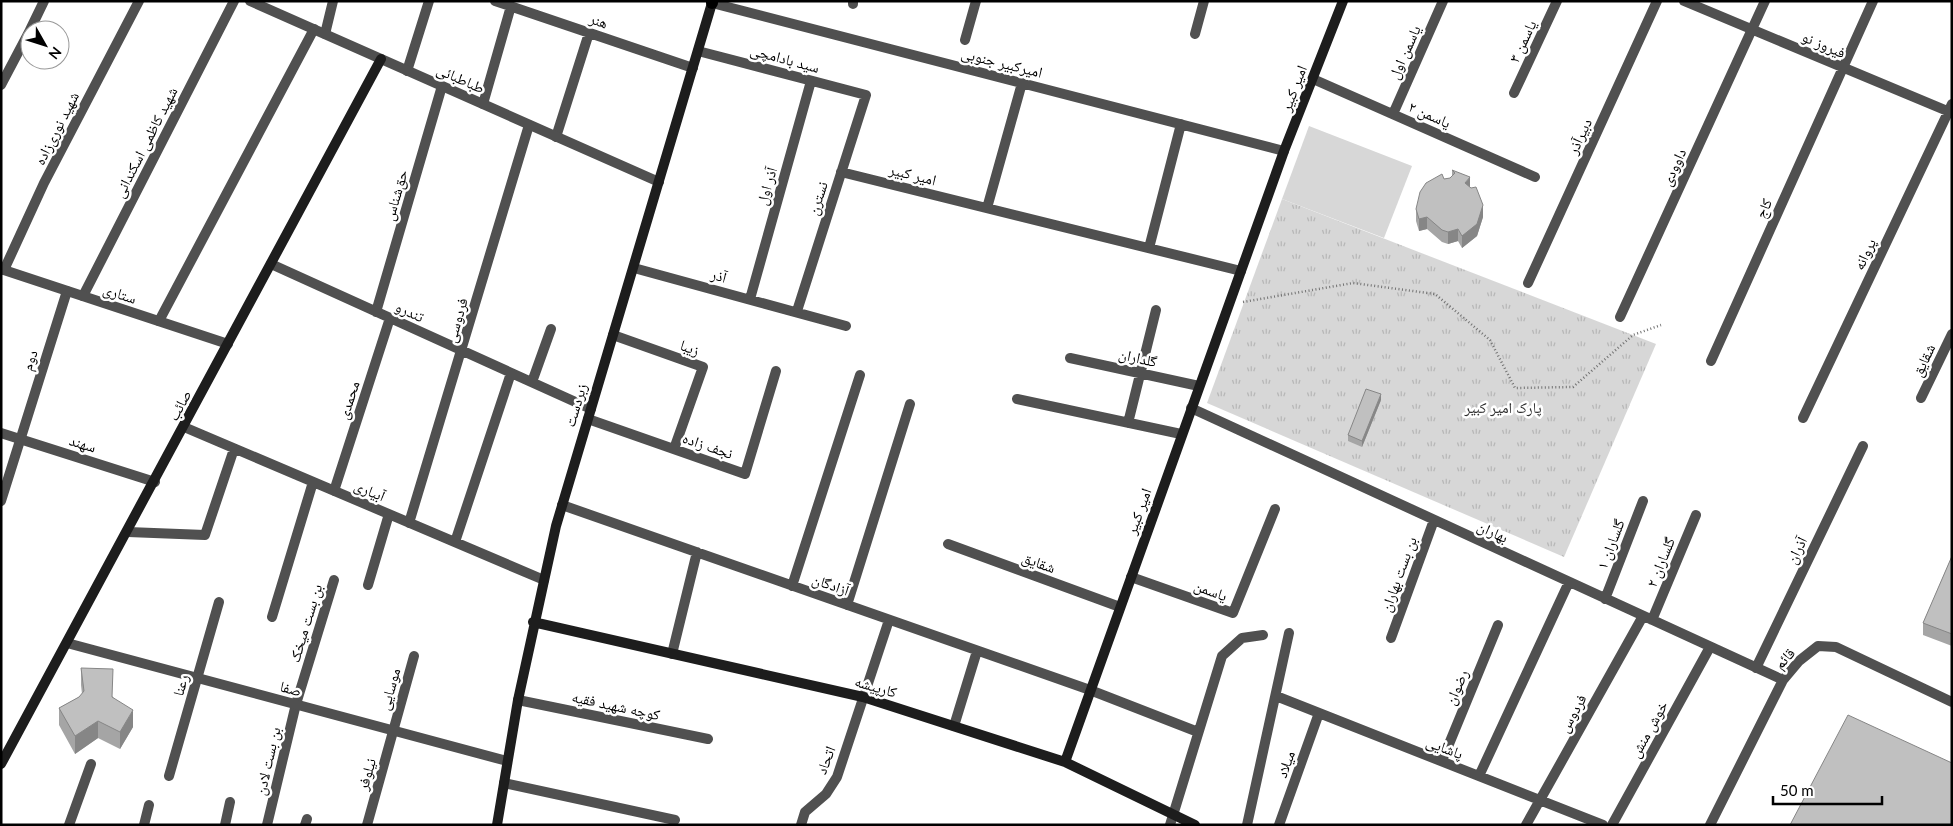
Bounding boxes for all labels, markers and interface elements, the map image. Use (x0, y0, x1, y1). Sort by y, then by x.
street label: هنر (586, 8, 610, 32)
street label: یاسمن ۳ (1504, 17, 1541, 66)
north arrow (20, 20, 70, 70)
street label: یاسمن اول (1384, 22, 1426, 83)
street label: فیروز نو (1799, 27, 1848, 62)
street label: سید بادامچی (748, 40, 822, 78)
street label: امیرکبیر جنوبی (959, 43, 1045, 83)
text: N (45, 44, 65, 63)
street label: طباطبائی (433, 59, 488, 98)
street label: امیر کبیر (1276, 62, 1311, 115)
street label: شهید کاظمی اسکندانی (109, 83, 183, 201)
street label: شهید نوری‌زاده (30, 88, 84, 169)
street label: یاسمن ۲ (1405, 97, 1454, 133)
street label: دبیرآذر (1563, 115, 1596, 158)
street label: داوودی (1657, 145, 1691, 189)
street label: امیر کبیر (886, 159, 938, 189)
street label: آذر اول (752, 164, 782, 208)
street label: حق‌شناس (379, 167, 413, 223)
street label: نسترن (803, 179, 833, 218)
street label: کاج (1751, 195, 1777, 221)
street label: پروانه (1849, 235, 1880, 273)
street label: آذر (708, 264, 730, 287)
street label: ستاری (100, 279, 139, 309)
street label: فردوسی (441, 296, 473, 345)
street label: تندرو (392, 297, 428, 326)
street label: زیبا (678, 335, 702, 360)
street label: شقایق (1908, 341, 1940, 380)
street label: گلداران (1117, 344, 1159, 372)
street label: دوم (17, 347, 43, 373)
street label: محمدی (333, 378, 365, 422)
street label: زبردست (560, 381, 591, 429)
street label: صائب (164, 387, 195, 424)
park label: پارک امیر کبیر (1463, 398, 1542, 417)
street label: نجف زاده (680, 428, 735, 463)
street label: سهند (67, 430, 99, 457)
street label: آبیاری (351, 475, 389, 507)
street label: امیر کبیر (1121, 485, 1156, 538)
street label: بهاران (1474, 516, 1511, 548)
street label: گلساران ۱ (1592, 516, 1630, 572)
street label: آذران (1782, 532, 1813, 567)
street label: بن بست بهاران (1376, 534, 1422, 615)
street label: گلساران ۲ (1642, 534, 1680, 590)
street label: شقایق (1019, 548, 1058, 578)
street label: آزادگان (809, 569, 853, 601)
street label: یاسمن (1191, 576, 1230, 606)
street label: بن بست میخک (285, 582, 327, 665)
street label: قائم (1770, 644, 1800, 674)
street label: موسایی (374, 666, 406, 713)
street label: رضوان (1440, 666, 1473, 708)
street label: کارپیشه (852, 671, 899, 702)
street label: رعنا (168, 672, 193, 698)
street label: صفا (278, 677, 304, 699)
street label: کوچه شهید فقیه (570, 687, 662, 724)
street label: فردوس (1554, 691, 1592, 736)
street label: خوش منش (1625, 697, 1673, 761)
street label: بن بست لادن (250, 725, 286, 797)
street label: پاشایی (1423, 732, 1466, 764)
street label: اتحاد (811, 743, 839, 777)
street label: میلاد (1272, 748, 1298, 780)
street label: نیلوفر (353, 756, 380, 793)
scale bar (1773, 774, 1882, 806)
text: 50 m (1780, 781, 1814, 799)

